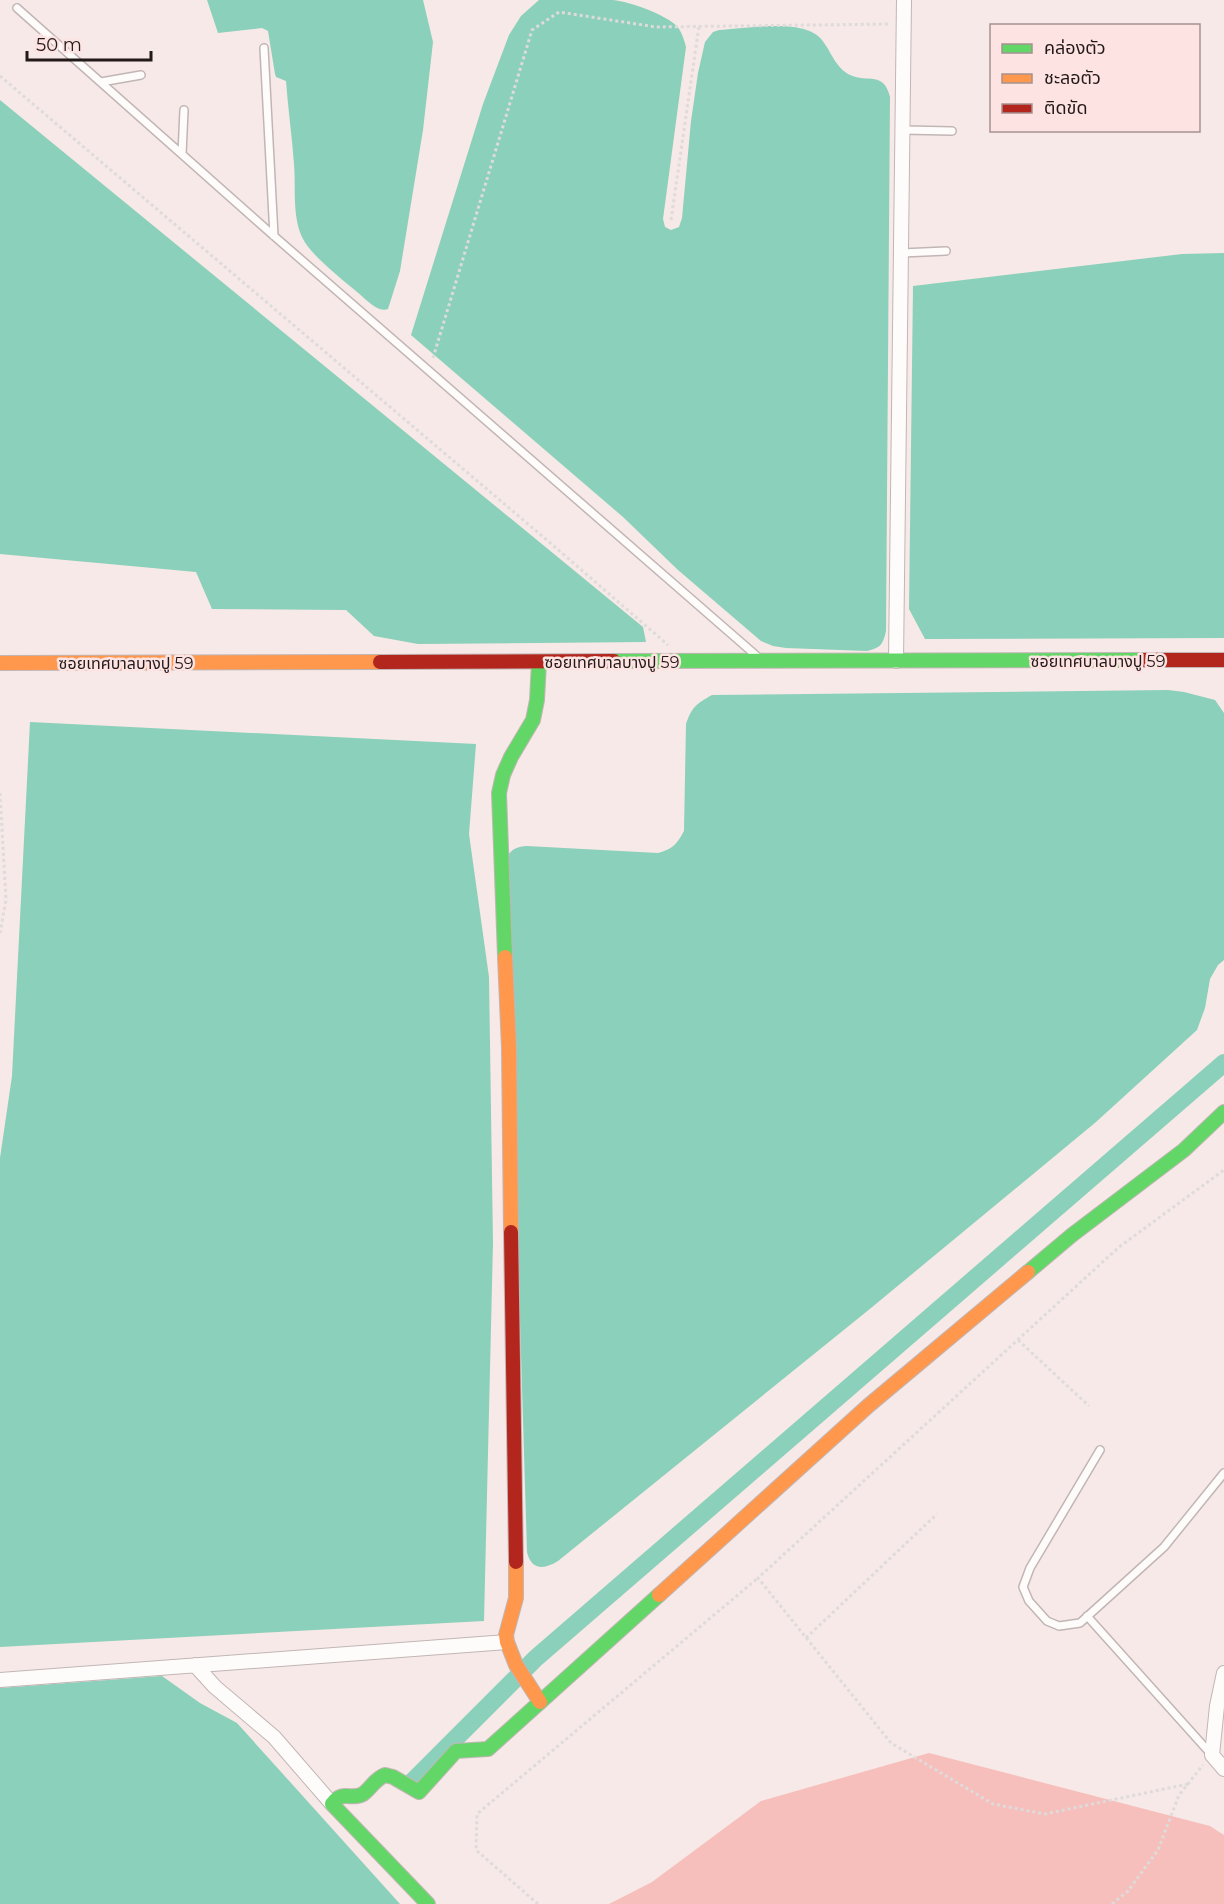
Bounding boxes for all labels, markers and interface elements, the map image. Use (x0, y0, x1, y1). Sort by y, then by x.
scale bar (27, 24, 152, 62)
legend (990, 24, 1200, 132)
text: 50 m (36, 34, 82, 56)
text: คล่องตัว (1044, 37, 1106, 59)
text: ชะลอตัว (1044, 67, 1101, 89)
text: ติดขัด (1044, 97, 1087, 119)
street label: ซอยเทศบาลบางปู 59 (1031, 652, 1165, 671)
street label: ซอยเทศบาลบางปู 59 (545, 653, 679, 672)
street label: ซอยเทศบาลบางปู 59 (59, 654, 193, 673)

